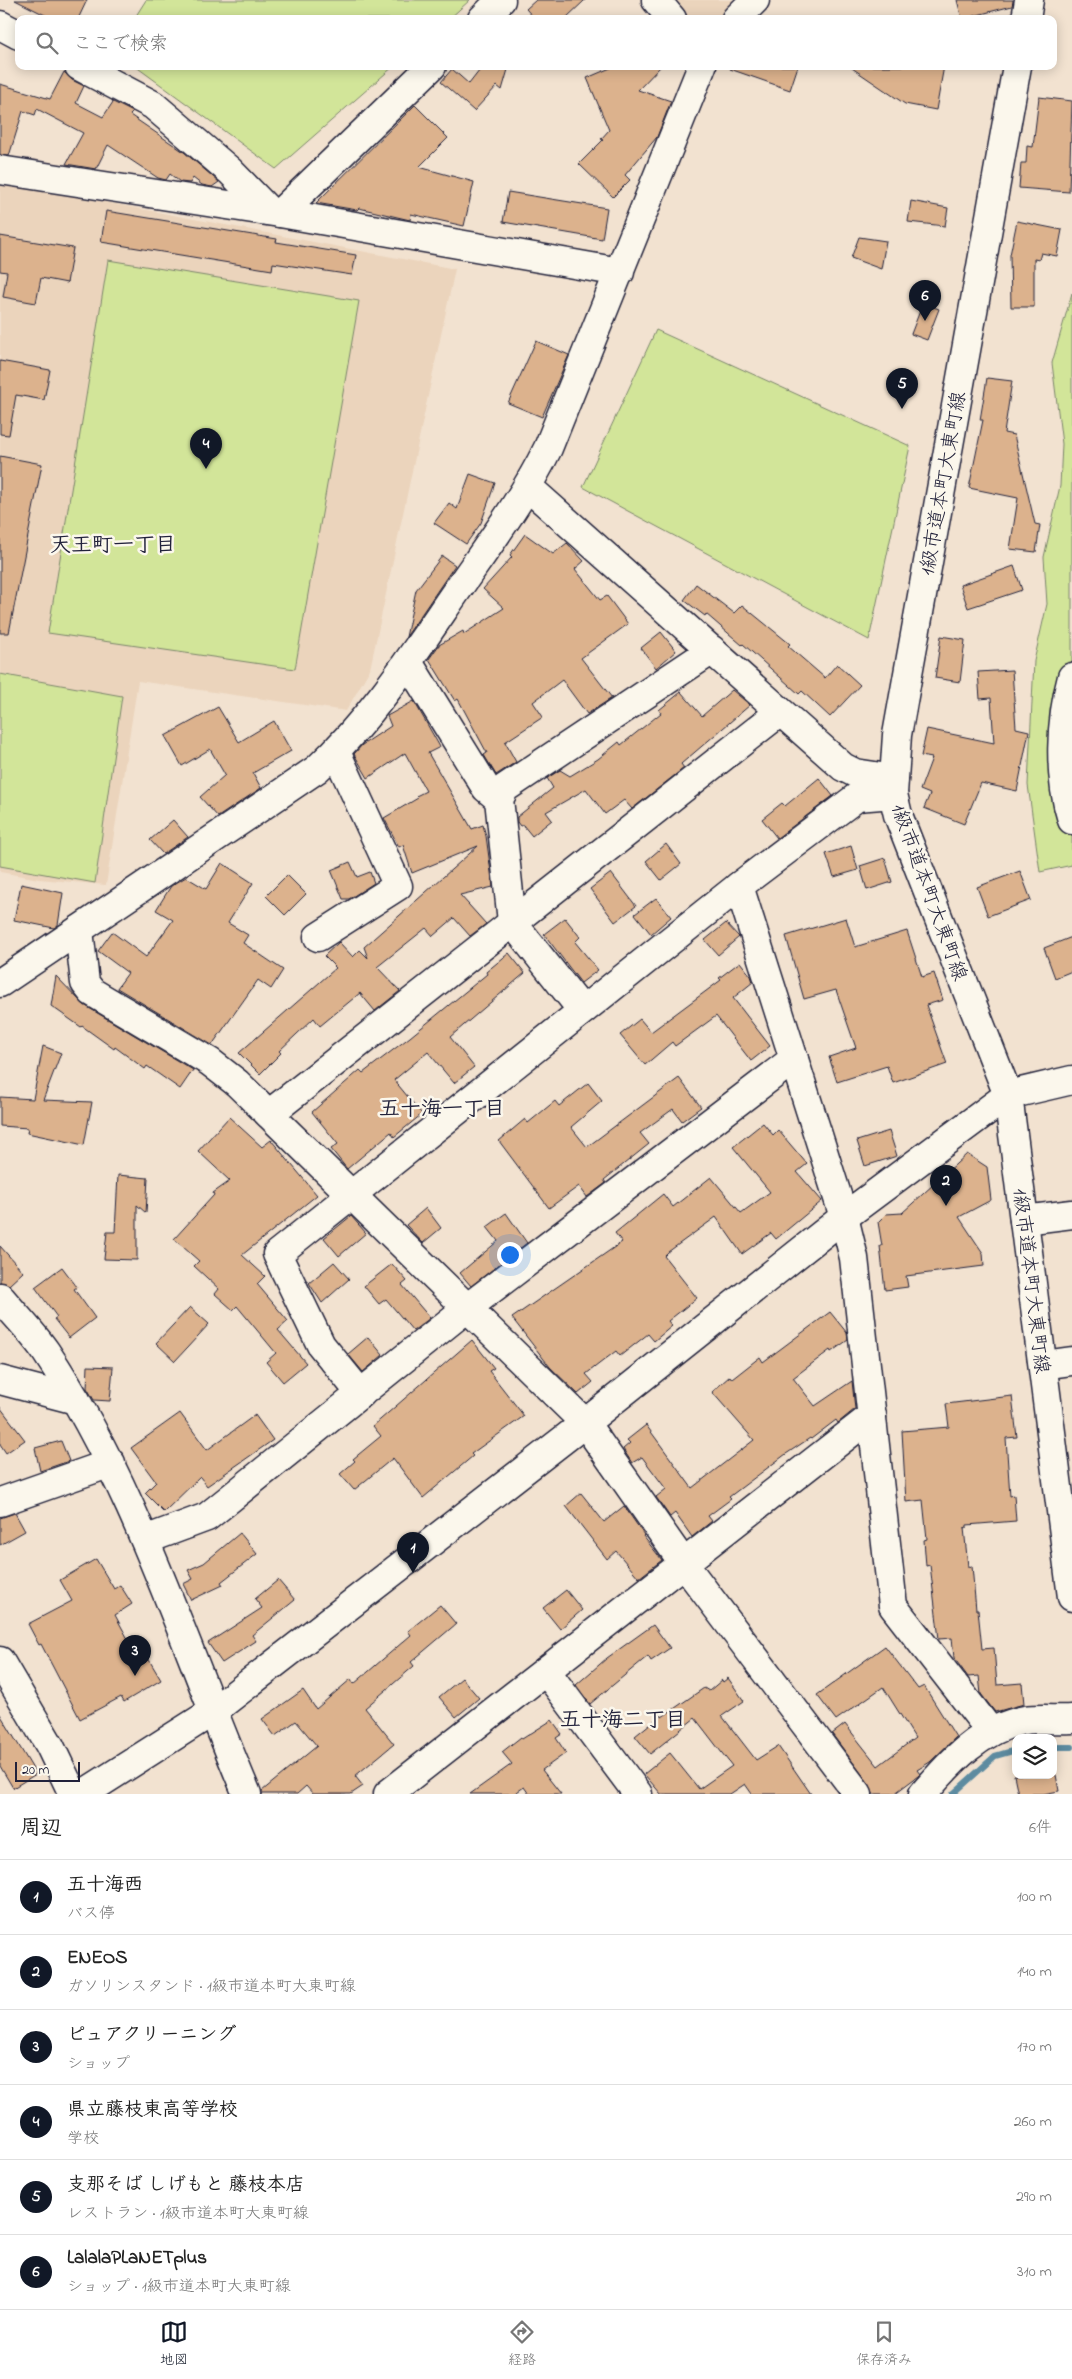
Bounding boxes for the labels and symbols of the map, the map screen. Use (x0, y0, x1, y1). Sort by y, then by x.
pin: 6 (909, 280, 941, 321)
pin: 5 (886, 368, 918, 409)
street label: 1級市道本町大東町線 (914, 389, 975, 578)
pin: 4 (190, 428, 222, 469)
district label: 天王町一丁目 (50, 531, 176, 561)
street label: 1級市道本町大東町線 (882, 800, 973, 985)
district label: 五十海一丁目 (379, 1095, 505, 1125)
pin: 2 (930, 1165, 962, 1206)
street label: 1級市道本町大東町線 (1004, 1187, 1055, 1376)
your location (497, 1242, 523, 1268)
pin: 1 (397, 1532, 429, 1573)
pin: 3 (119, 1635, 151, 1676)
district label: 五十海二丁目 (560, 1706, 686, 1736)
scale bar (15, 1759, 80, 1782)

